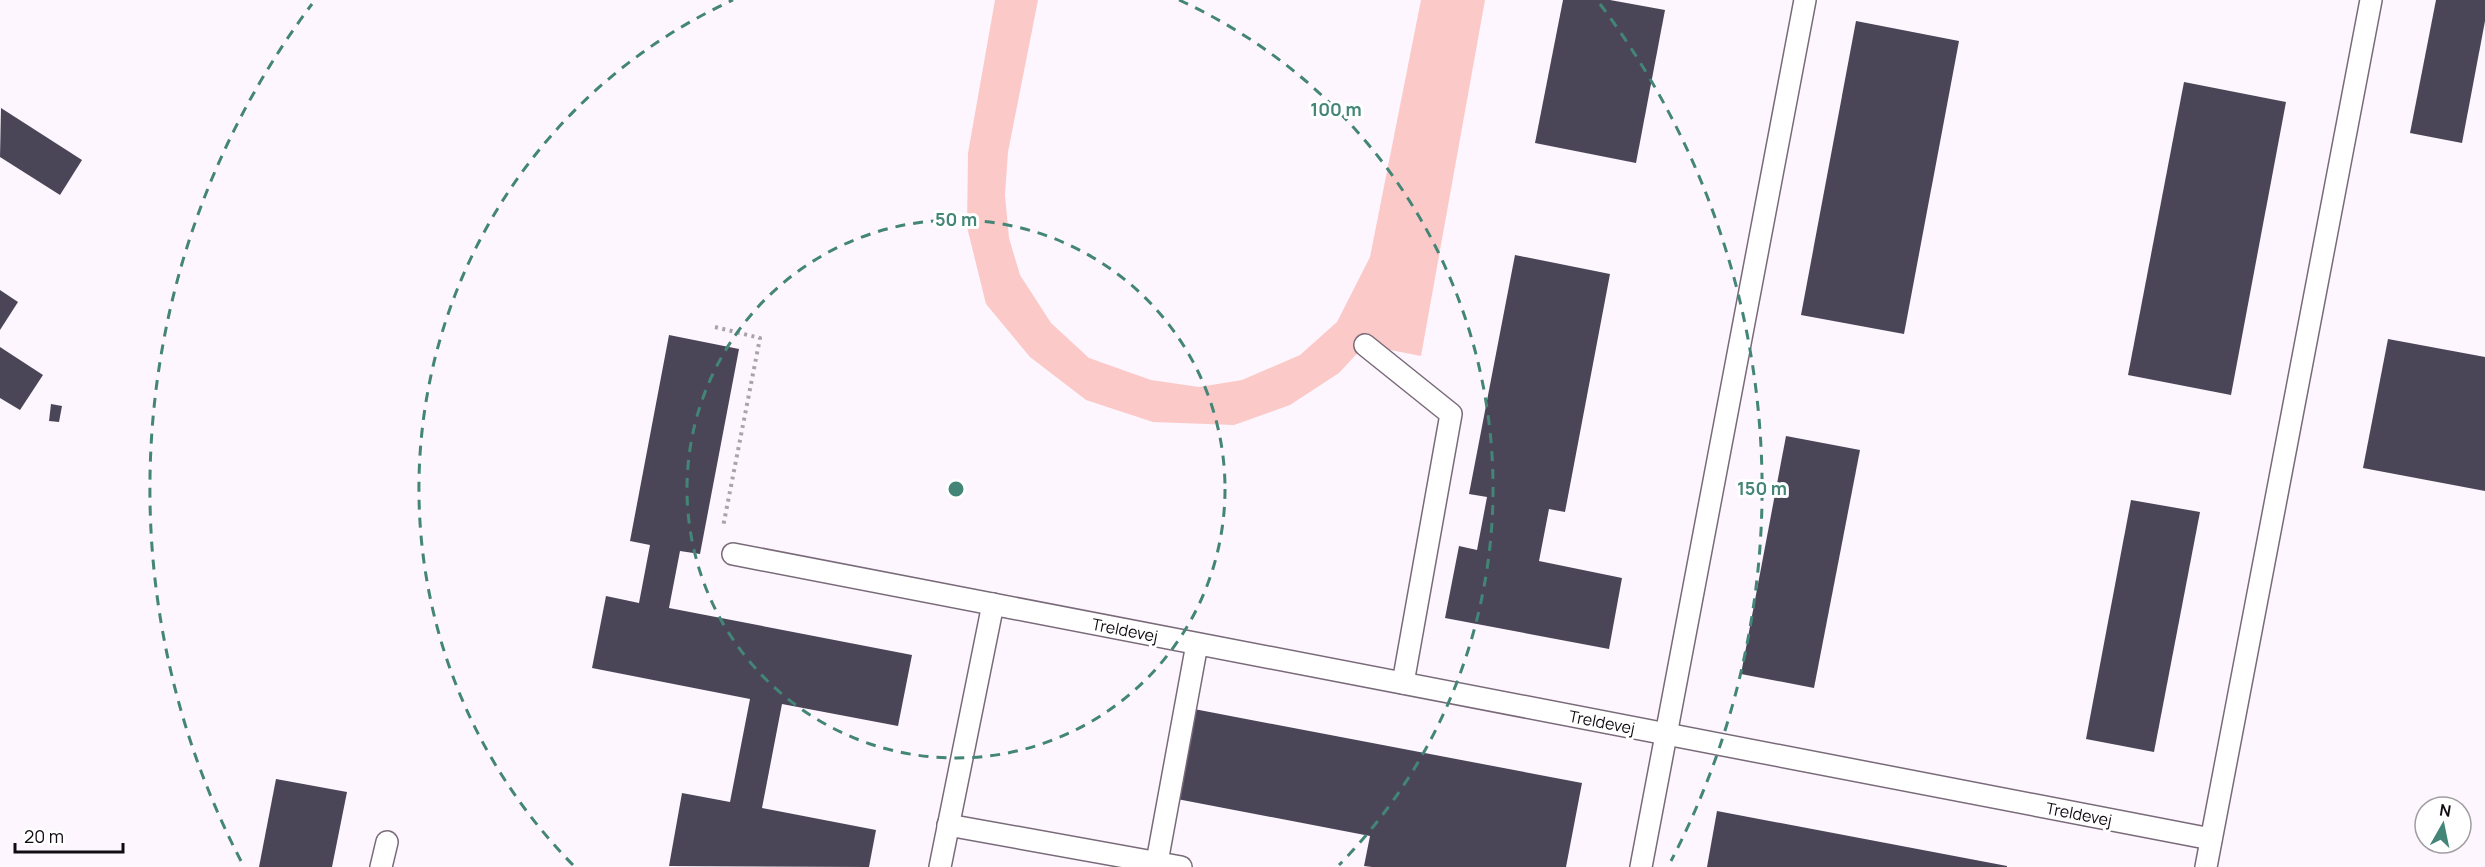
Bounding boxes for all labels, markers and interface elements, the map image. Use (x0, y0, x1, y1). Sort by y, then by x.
text: 100 m (1310, 97, 1362, 121)
text: 50 m (935, 207, 977, 231)
text: 150 m (1737, 476, 1787, 500)
centre of rings (946, 479, 966, 499)
street label: Treldevej (1090, 613, 1160, 647)
street label: Treldevej (1567, 705, 1637, 739)
north arrow (2413, 795, 2473, 855)
street label: Treldevej (2044, 797, 2114, 831)
text: N (2438, 798, 2453, 822)
scale bar (15, 816, 123, 854)
text: 20 m (24, 824, 64, 848)

